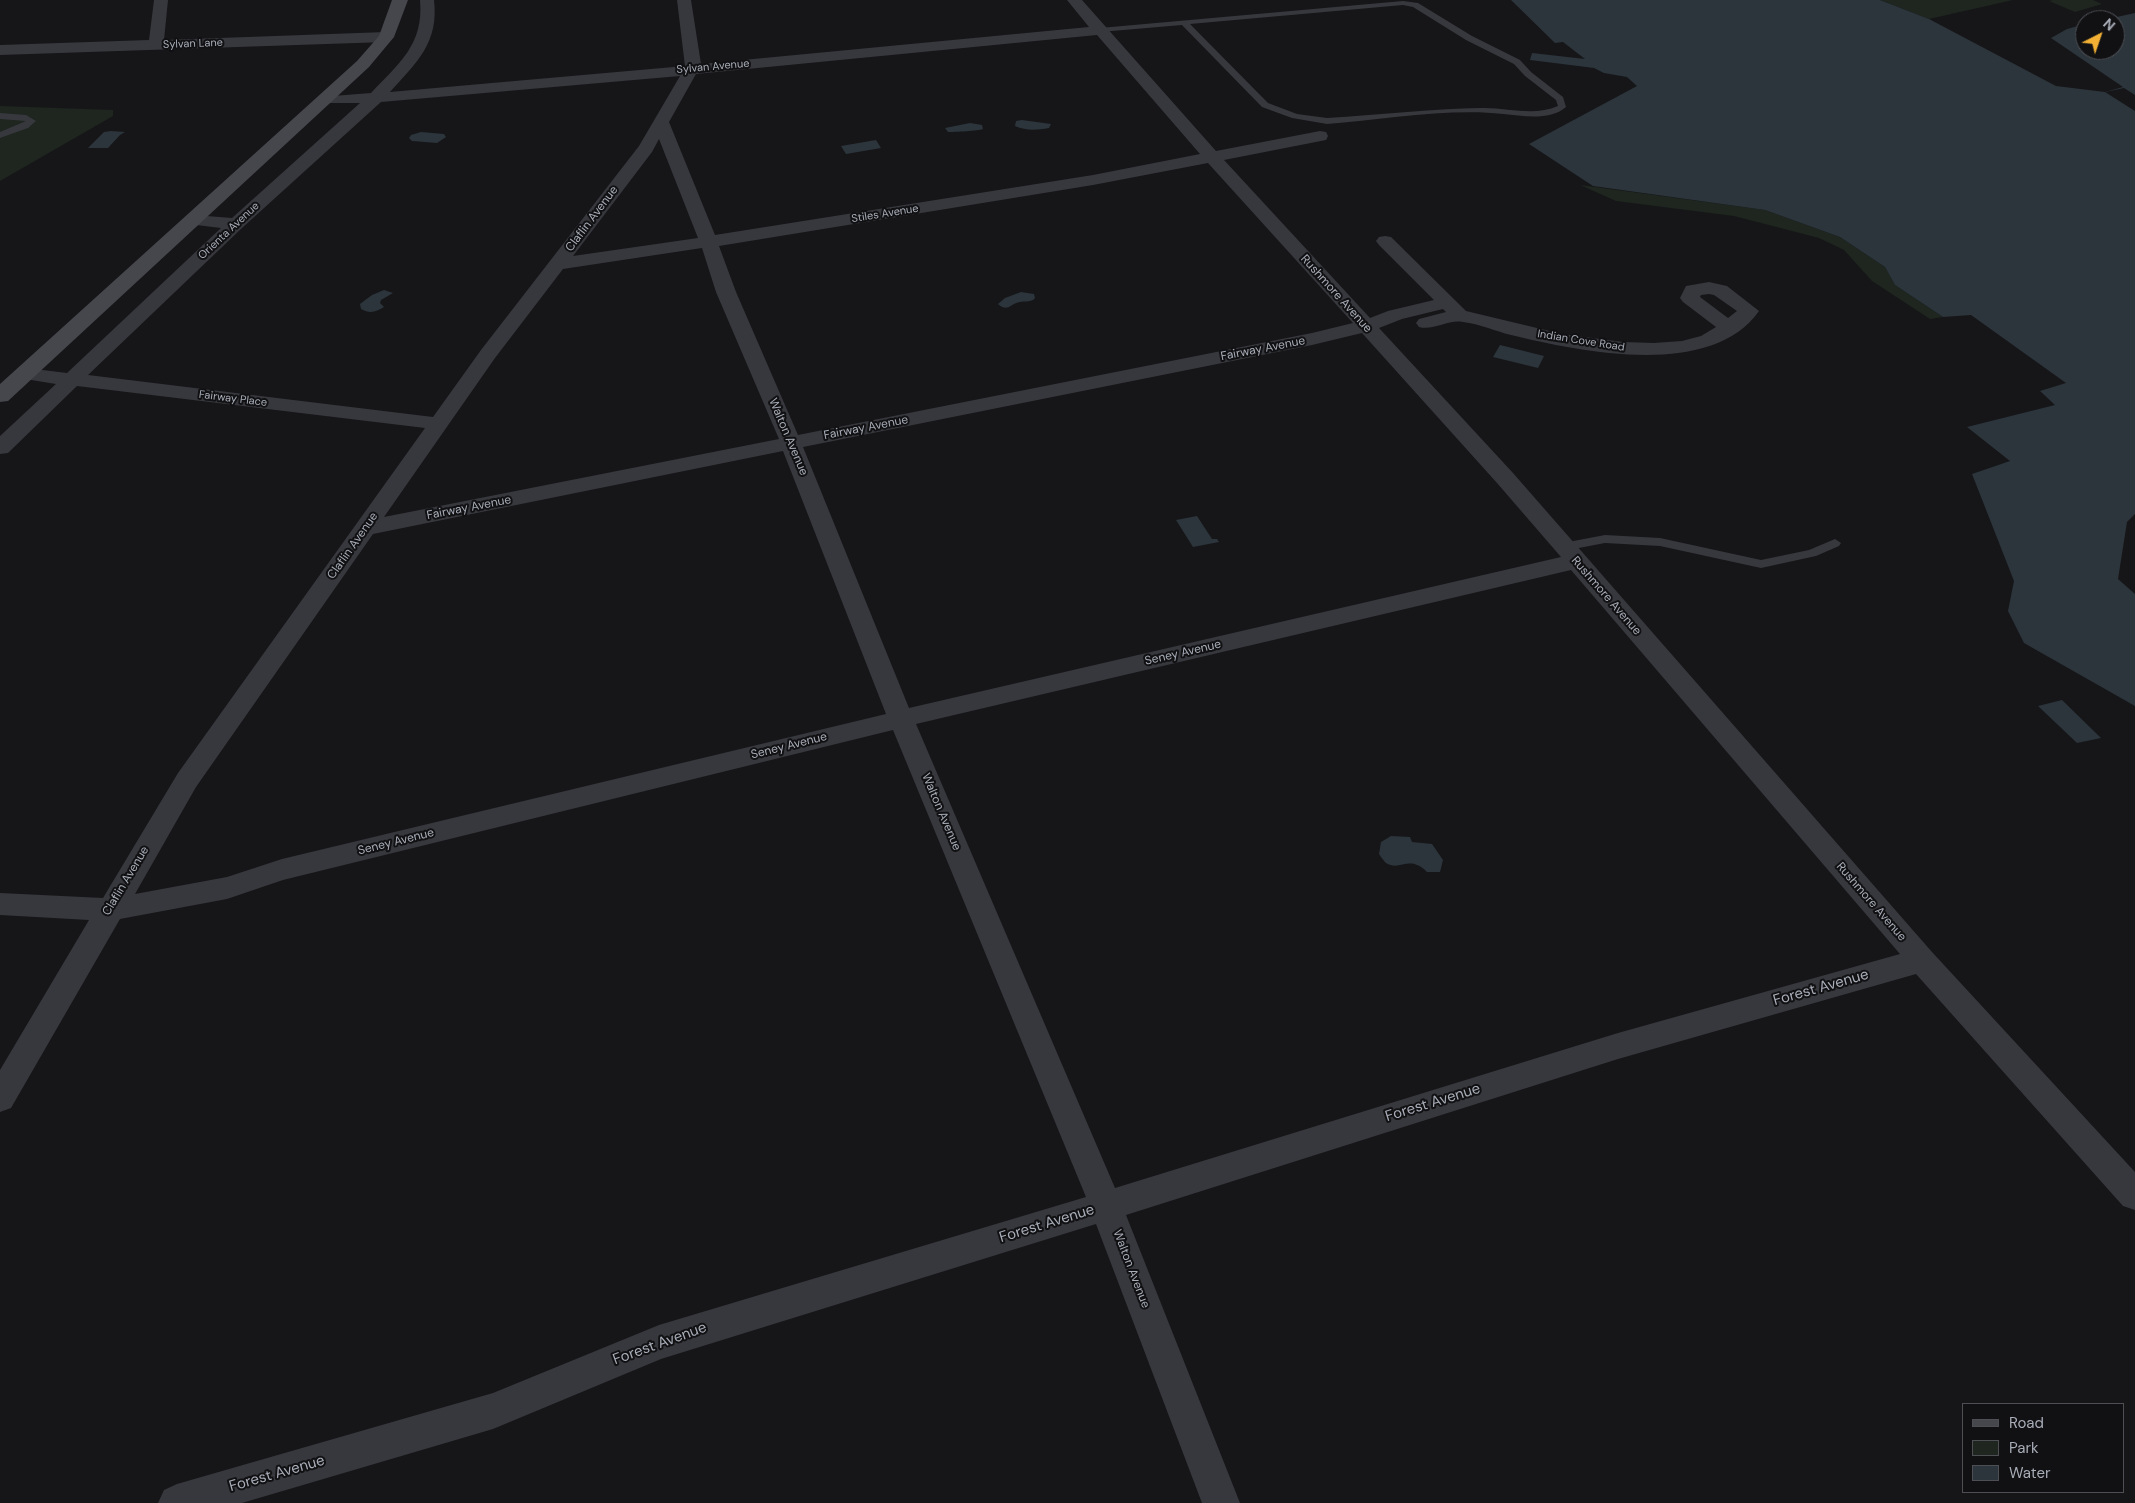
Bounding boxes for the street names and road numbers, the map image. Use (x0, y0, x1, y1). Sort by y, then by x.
street label: Sylvan Lane (163, 36, 223, 52)
street label: Sylvan Avenue (676, 57, 750, 77)
street label: Claflin Avenue (563, 183, 621, 255)
street label: Orienta Avenue (196, 199, 262, 263)
street label: Stiles Avenue (850, 202, 920, 226)
street label: Rushmore Avenue (1297, 252, 1375, 336)
street label: Indian Cove Road (1536, 328, 1626, 354)
street label: Fairway Avenue (1220, 334, 1306, 364)
street label: Fairway Place (198, 388, 268, 410)
street label: Walton Avenue (765, 396, 811, 478)
street label: Fairway Avenue (823, 413, 909, 443)
street label: Fairway Avenue (426, 493, 512, 523)
street label: Claflin Avenue (325, 510, 381, 582)
street label: Rushmore Avenue (1568, 554, 1644, 638)
street label: Seney Avenue (1143, 637, 1223, 669)
street label: Seney Avenue (749, 730, 829, 762)
street label: Walton Avenue (918, 771, 964, 853)
street label: Seney Avenue (356, 826, 436, 858)
street label: Claflin Avenue (100, 844, 152, 918)
street label: Rushmore Avenue (1833, 860, 1909, 944)
street label: Forest Avenue (1771, 966, 1871, 1010)
street label: Forest Avenue (1383, 1080, 1483, 1126)
street label: Forest Avenue (997, 1201, 1097, 1247)
street label: Walton Avenue (1109, 1228, 1153, 1310)
street label: Forest Avenue (611, 1319, 709, 1369)
street label: Forest Avenue (227, 1452, 327, 1496)

